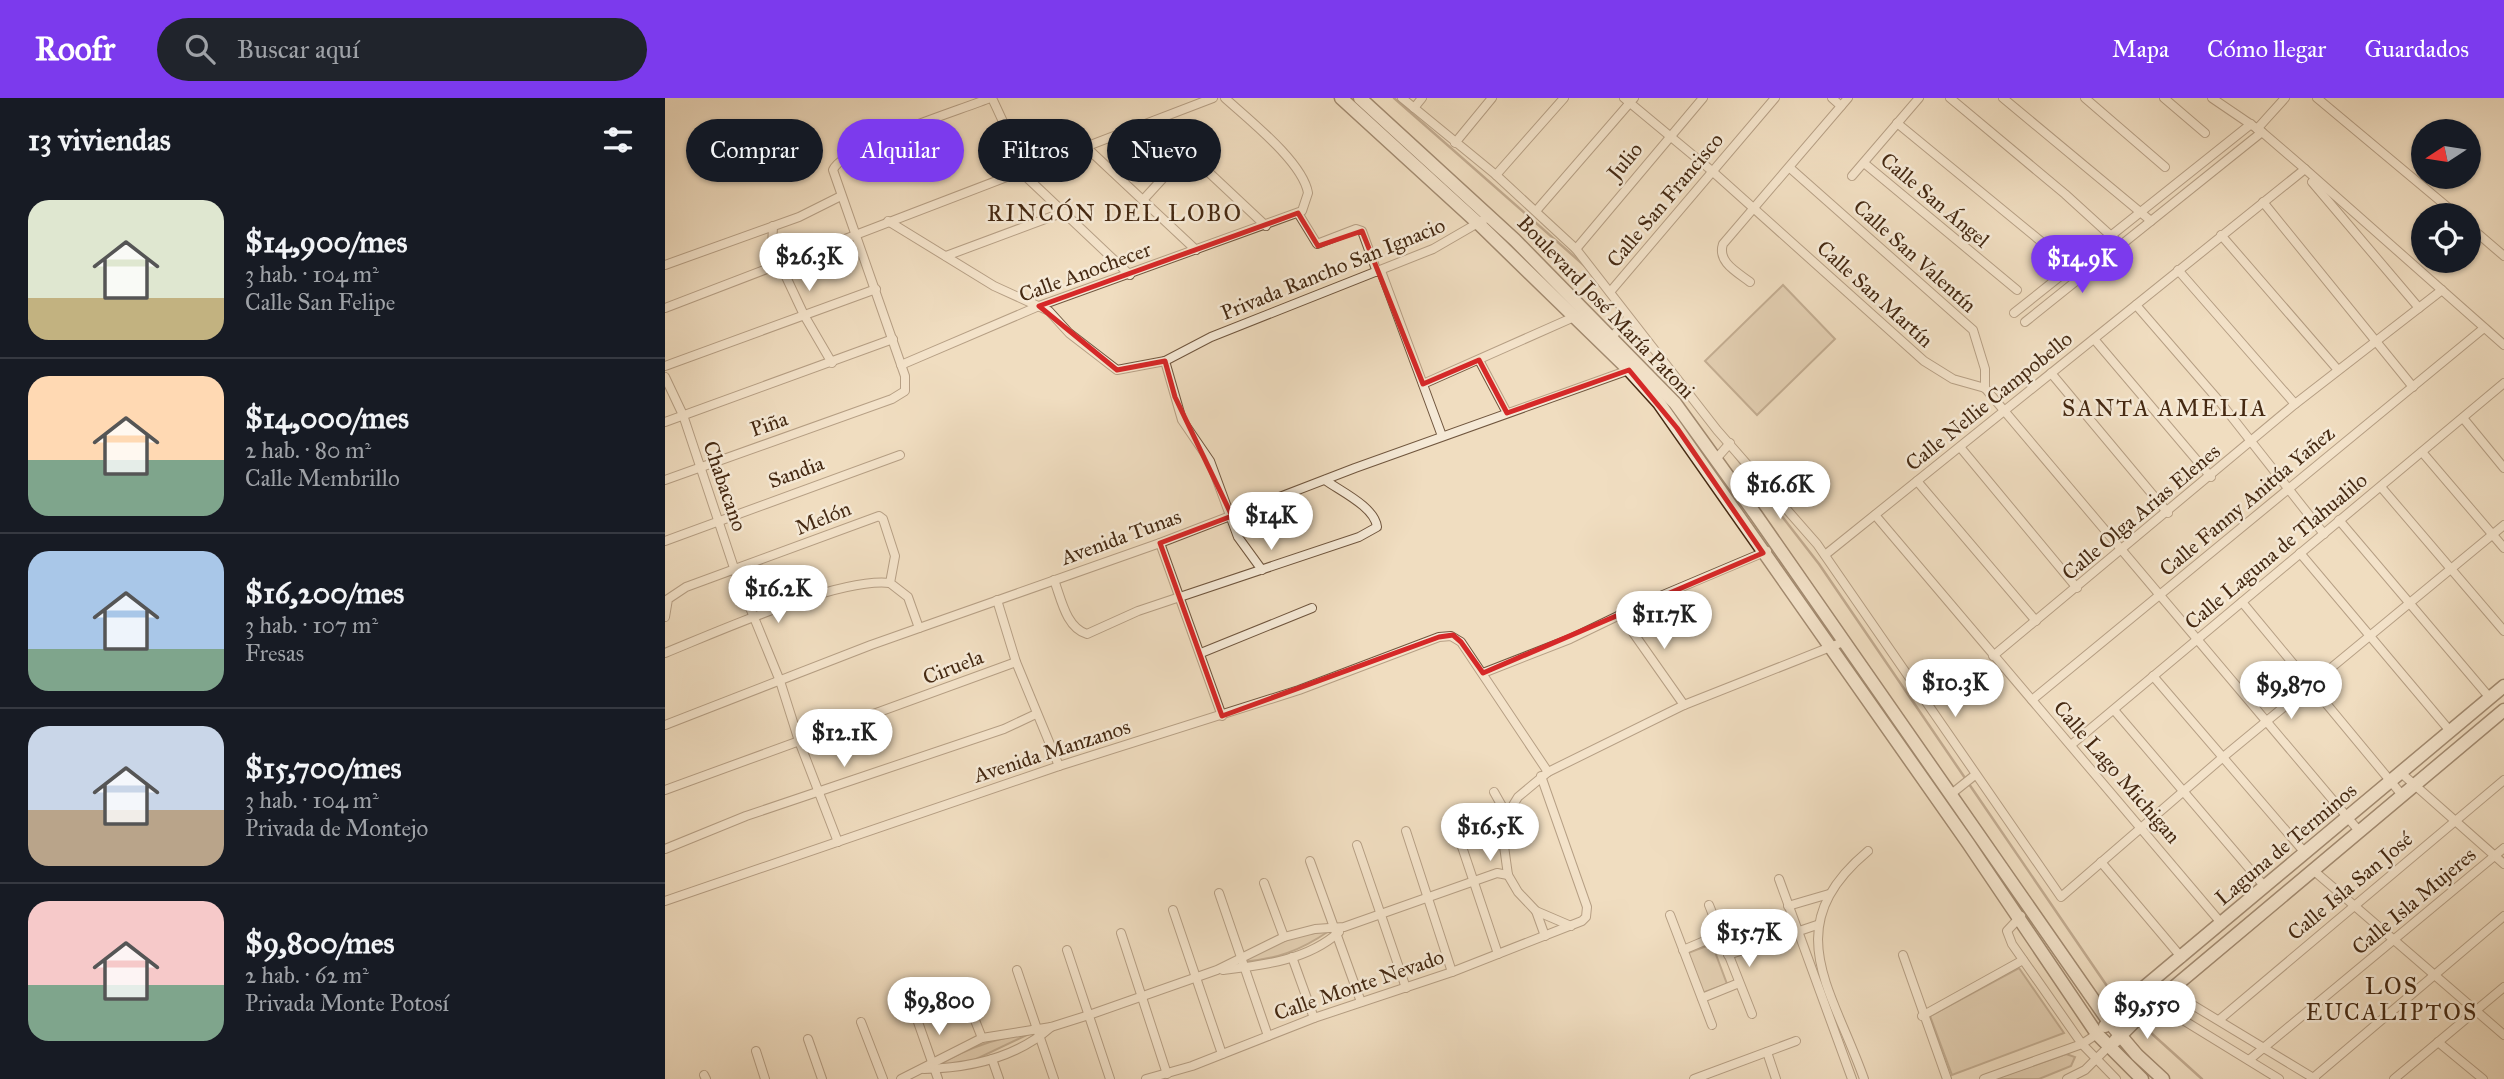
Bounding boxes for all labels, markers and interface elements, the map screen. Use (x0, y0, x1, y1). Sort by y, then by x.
search box (157, 18, 647, 81)
text: Roofr (35, 29, 115, 69)
icon: search (181, 30, 219, 68)
text: Buscar aquí (237, 33, 359, 65)
text: Mapa (2112, 34, 2169, 64)
text: Cómo llegar (2207, 34, 2326, 64)
text: Guardados (2364, 34, 2469, 64)
chip: Comprar (686, 119, 823, 182)
chip: Alquilar (837, 119, 964, 182)
chip: Filtros (978, 119, 1093, 182)
chip: Nuevo (1107, 119, 1221, 182)
north arrow (2411, 119, 2481, 189)
map controls (2411, 119, 2481, 273)
icon: filters (599, 121, 637, 159)
text: 13 viviendas (28, 122, 171, 158)
street label: Calle San Francisco (1601, 127, 1729, 273)
street label: Julio (1600, 137, 1648, 187)
street label: Calle San Ángel (1875, 147, 1995, 253)
street label: Calle San Valentín (1848, 194, 1982, 318)
district label: RINCÓN DEL LOBO (987, 198, 1243, 227)
button: locate (2411, 203, 2481, 273)
street label: Boulevard José María Patoni (1512, 210, 1701, 404)
street label: Privada Rancho San Ignacio (1217, 212, 1449, 326)
text: $14,900/mes (245, 224, 407, 260)
icon: home (84, 228, 168, 312)
pin: $26.3K (752, 234, 866, 293)
street label: Calle San Martín (1811, 235, 1939, 353)
street label: Calle Anochecer (1015, 236, 1155, 308)
pin: $14.9K (2025, 236, 2139, 295)
text: $26.3K (775, 242, 843, 270)
text: $14.9K (2047, 244, 2117, 272)
text: 3 hab. · 104 m² (245, 260, 379, 288)
text: Calle San Felipe (245, 288, 395, 316)
street label: Calle Nellie Campobello (1900, 326, 2078, 476)
district label: SANTA AMELIA (2062, 394, 2268, 422)
text: $14,000/mes (245, 400, 409, 436)
icon: home (84, 404, 168, 488)
street label: Piña (747, 405, 791, 442)
street label: Calle Fanny Anitúa Yañez (2154, 420, 2340, 582)
text: 2 hab. · 80 m² (245, 436, 371, 464)
street label: Chabacano (697, 437, 753, 535)
street label: Calle Olga Arias Elenes (2057, 438, 2225, 586)
street label: Sandia (765, 450, 828, 494)
pin: $16.6K (1723, 462, 1837, 521)
text: Calle Membrillo (245, 464, 400, 492)
street label: Calle Laguna de Tlahualilo (2179, 467, 2373, 635)
text: $16.6K (1746, 470, 1814, 498)
pin: $14K (1230, 492, 1312, 552)
street label: Melón (791, 495, 855, 541)
text: $14K (1245, 501, 1297, 529)
street label: Avenida Tunas (1056, 503, 1185, 571)
pin: $16.2K (721, 566, 835, 625)
text: $16.2K (744, 574, 812, 602)
text: $16,200/mes (245, 575, 404, 611)
icon: home (84, 579, 168, 663)
pin: $11.7K (1607, 592, 1721, 651)
text: $11.7K (1632, 600, 1696, 628)
text: 3 hab. · 107 m² (245, 611, 378, 639)
text: Fresas (245, 639, 304, 667)
street label: Ciruela (919, 644, 987, 690)
pin: $10.3K (1898, 660, 2012, 719)
pin: $9,870 (2234, 662, 2348, 721)
text: $10.3K (1922, 668, 1988, 696)
text: $9,870 (2256, 670, 2326, 698)
street label: Calle Lago Michigan (2048, 695, 2186, 849)
pin: $12.1K (787, 710, 901, 769)
street label: Avenida Manzanos (969, 713, 1134, 789)
text: $12.1K (812, 718, 876, 746)
text: $15,700/mes (245, 750, 401, 786)
icon: home (84, 754, 168, 838)
street label: Laguna de Terminos (2210, 777, 2362, 911)
text: 3 hab. · 104 m² (245, 786, 379, 814)
pin: $16.5K (1433, 804, 1547, 863)
text: $16.5K (1457, 812, 1523, 840)
text: Privada de Montejo (245, 814, 428, 842)
street label: Calle Isla San José (2282, 826, 2418, 946)
street label: Calle Isla Mujeres (2347, 842, 2481, 960)
pin: $15.7K (1692, 910, 1806, 969)
text: $15.7K (1717, 918, 1781, 946)
text: $9,800/mes (245, 925, 394, 961)
icon: home (84, 929, 168, 1013)
street label: Calle Monte Nevado (1271, 944, 1448, 1026)
text: 2 hab. · 62 m² (245, 961, 369, 989)
district label: LOS EUCALIPTOS (2306, 972, 2478, 1026)
pin: $9,800 (882, 978, 996, 1037)
pin: $9,550 (2090, 982, 2204, 1041)
text: $9,800 (903, 986, 975, 1014)
text: Privada Monte Potosí (245, 989, 449, 1017)
text: $9,550 (2114, 990, 2180, 1018)

